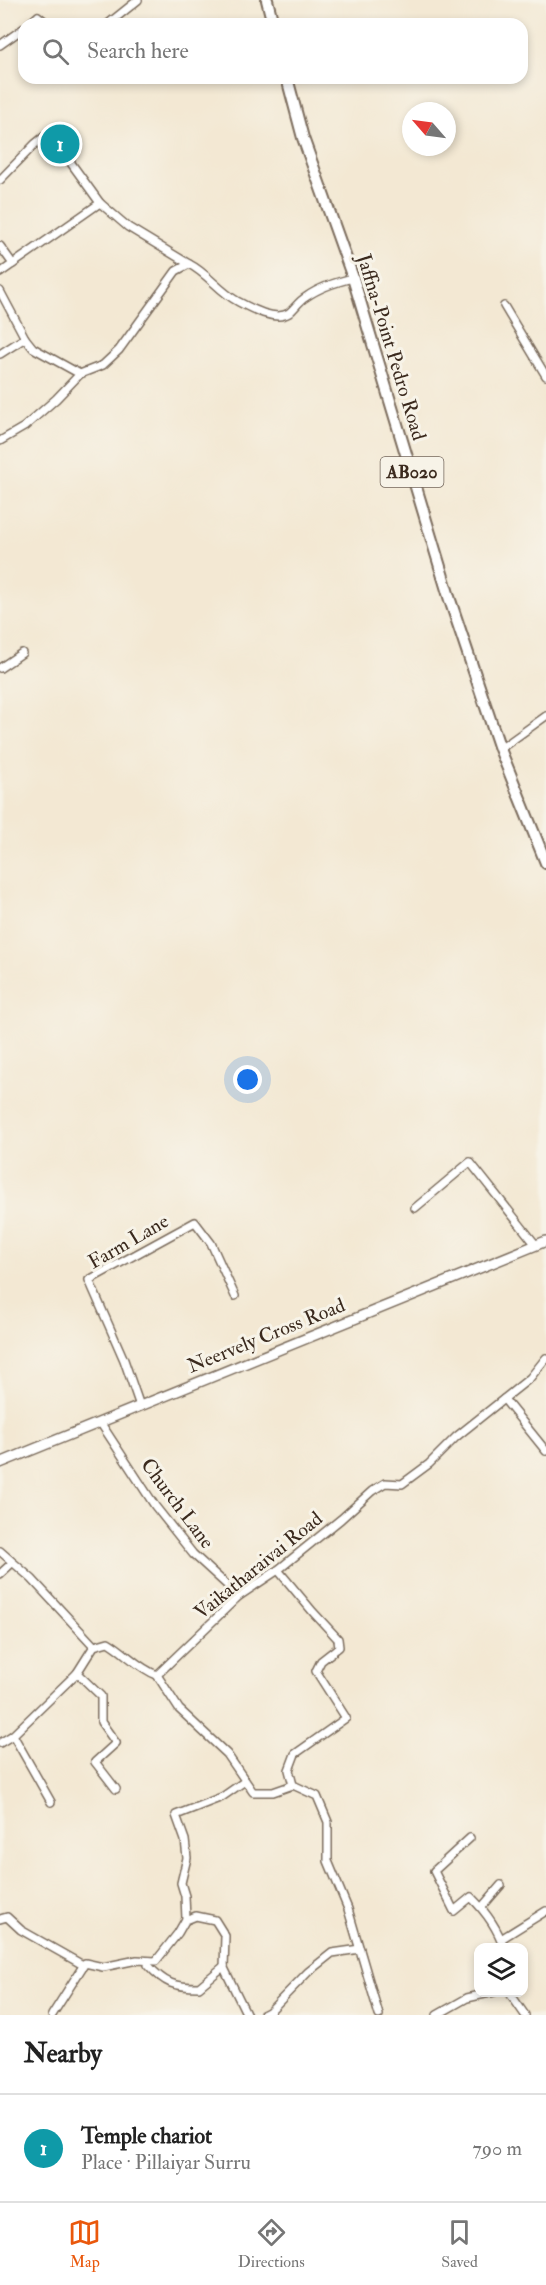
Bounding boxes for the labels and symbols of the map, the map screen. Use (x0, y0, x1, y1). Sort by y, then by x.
north arrow (402, 102, 456, 156)
pin: 1 (40, 122, 80, 166)
street label: Jaffna-Point Pedro Road (351, 250, 432, 444)
road number: AB020 (380, 457, 444, 487)
your location (233, 1065, 262, 1094)
street label: Farm Lane (84, 1208, 173, 1274)
street label: Neervely Cross Road (184, 1292, 349, 1379)
street label: Church Lane (135, 1453, 220, 1554)
street label: Vaikatharaivai Road (189, 1506, 328, 1625)

